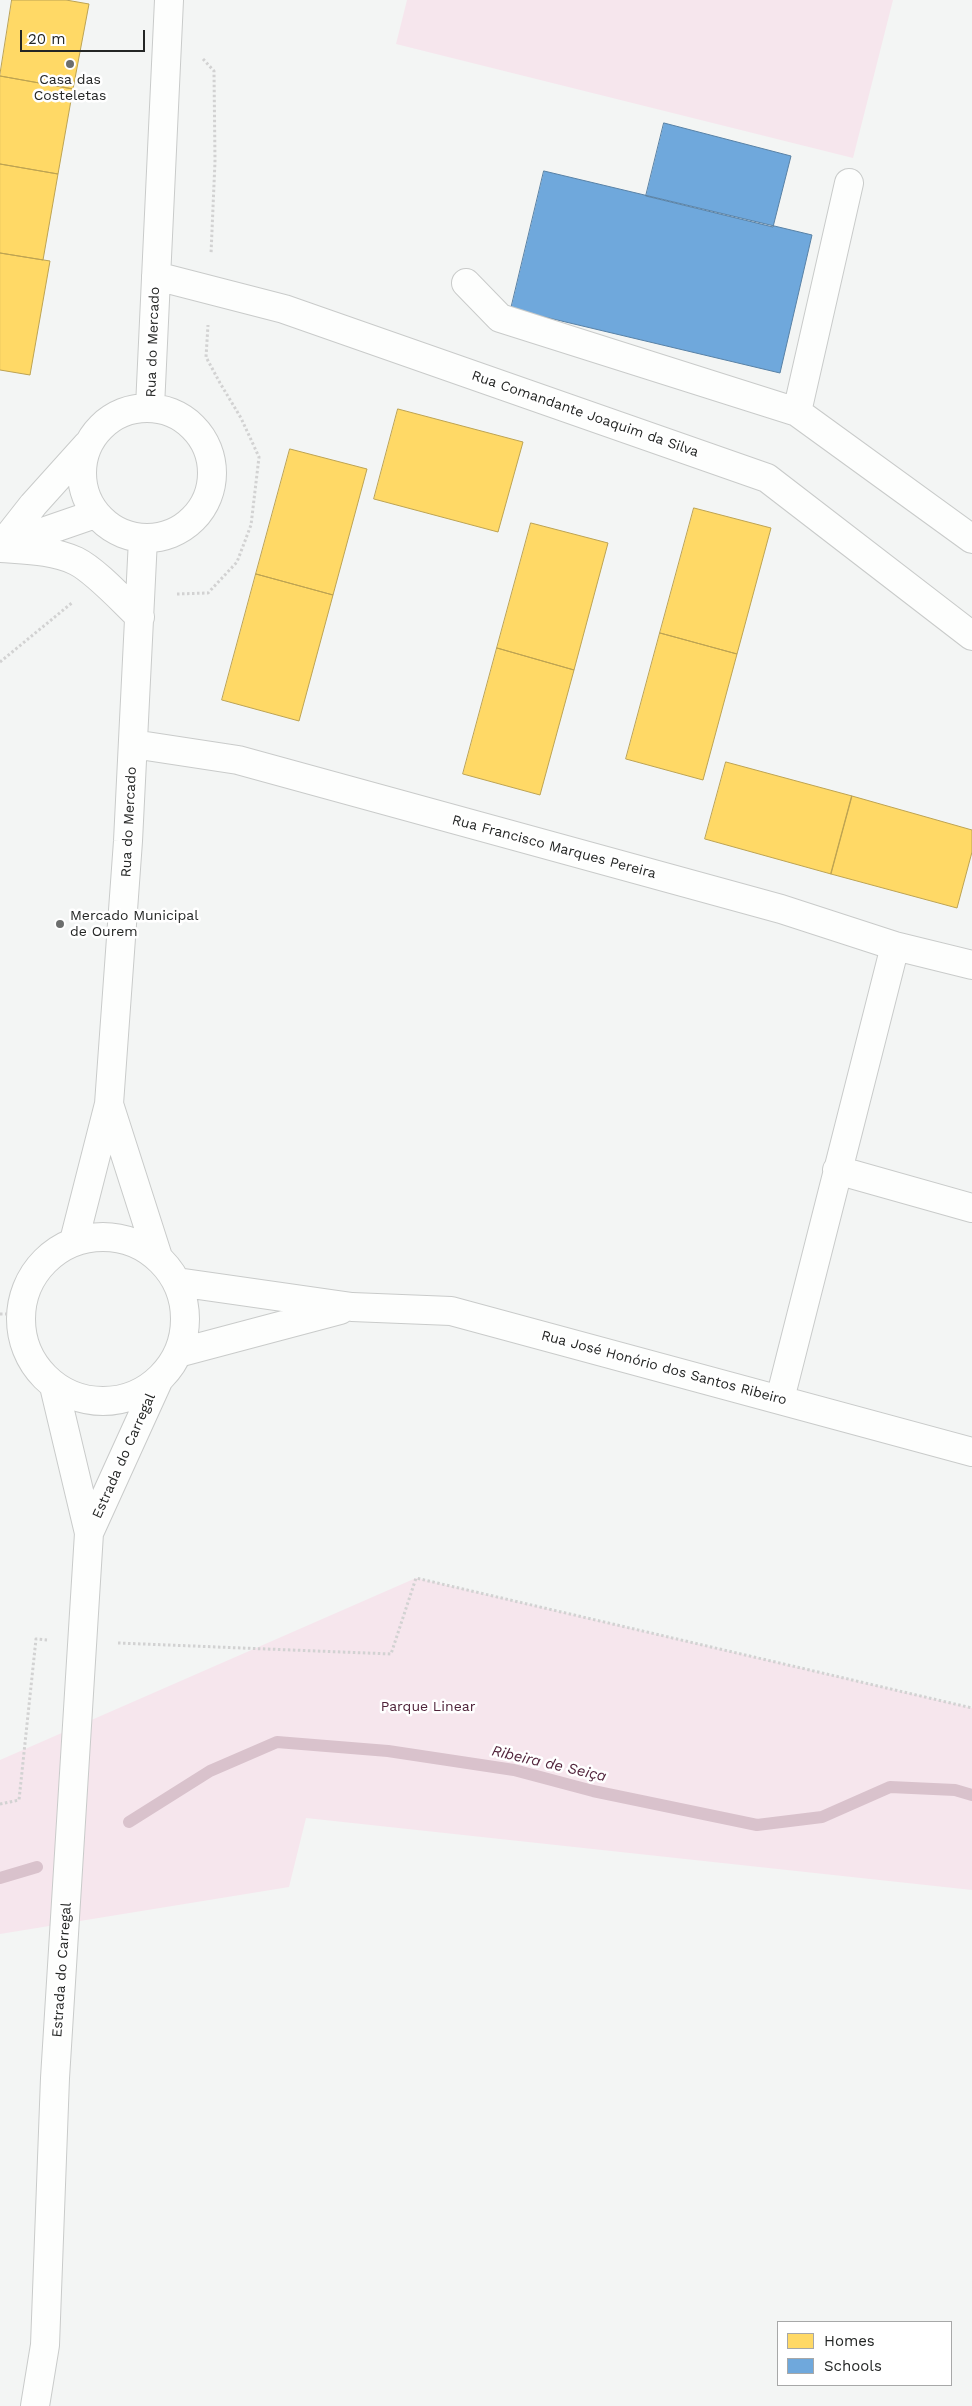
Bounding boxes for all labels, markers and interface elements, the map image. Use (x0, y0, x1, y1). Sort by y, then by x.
scale bar (22, 20, 148, 52)
text: 20 m (28, 30, 66, 48)
marker: Casa das Costeletas (64, 58, 76, 70)
place label: Casa das Costeletas (34, 72, 106, 104)
street label: Rua do Mercado (143, 286, 163, 398)
street label: Rua Comandante Joaquim da Silva (469, 367, 701, 461)
street label: Rua do Mercado (118, 766, 140, 878)
street label: Rua Francisco Marques Pereira (450, 812, 658, 882)
place label: Mercado Municipal de Ourem (70, 908, 199, 940)
marker: Mercado Municipal de Ourem (54, 918, 66, 930)
street label: Rua José Honório dos Santos Ribeiro (539, 1327, 789, 1409)
street label: Estrada do Carregal (89, 1391, 159, 1521)
park label: Parque Linear (381, 1699, 475, 1715)
water label: Ribeira de Seiça (490, 1742, 608, 1786)
street label: Estrada do Carregal (49, 1902, 75, 2038)
legend (777, 2321, 952, 2386)
text: Homes (824, 2332, 875, 2350)
text: Schools (824, 2357, 882, 2375)

